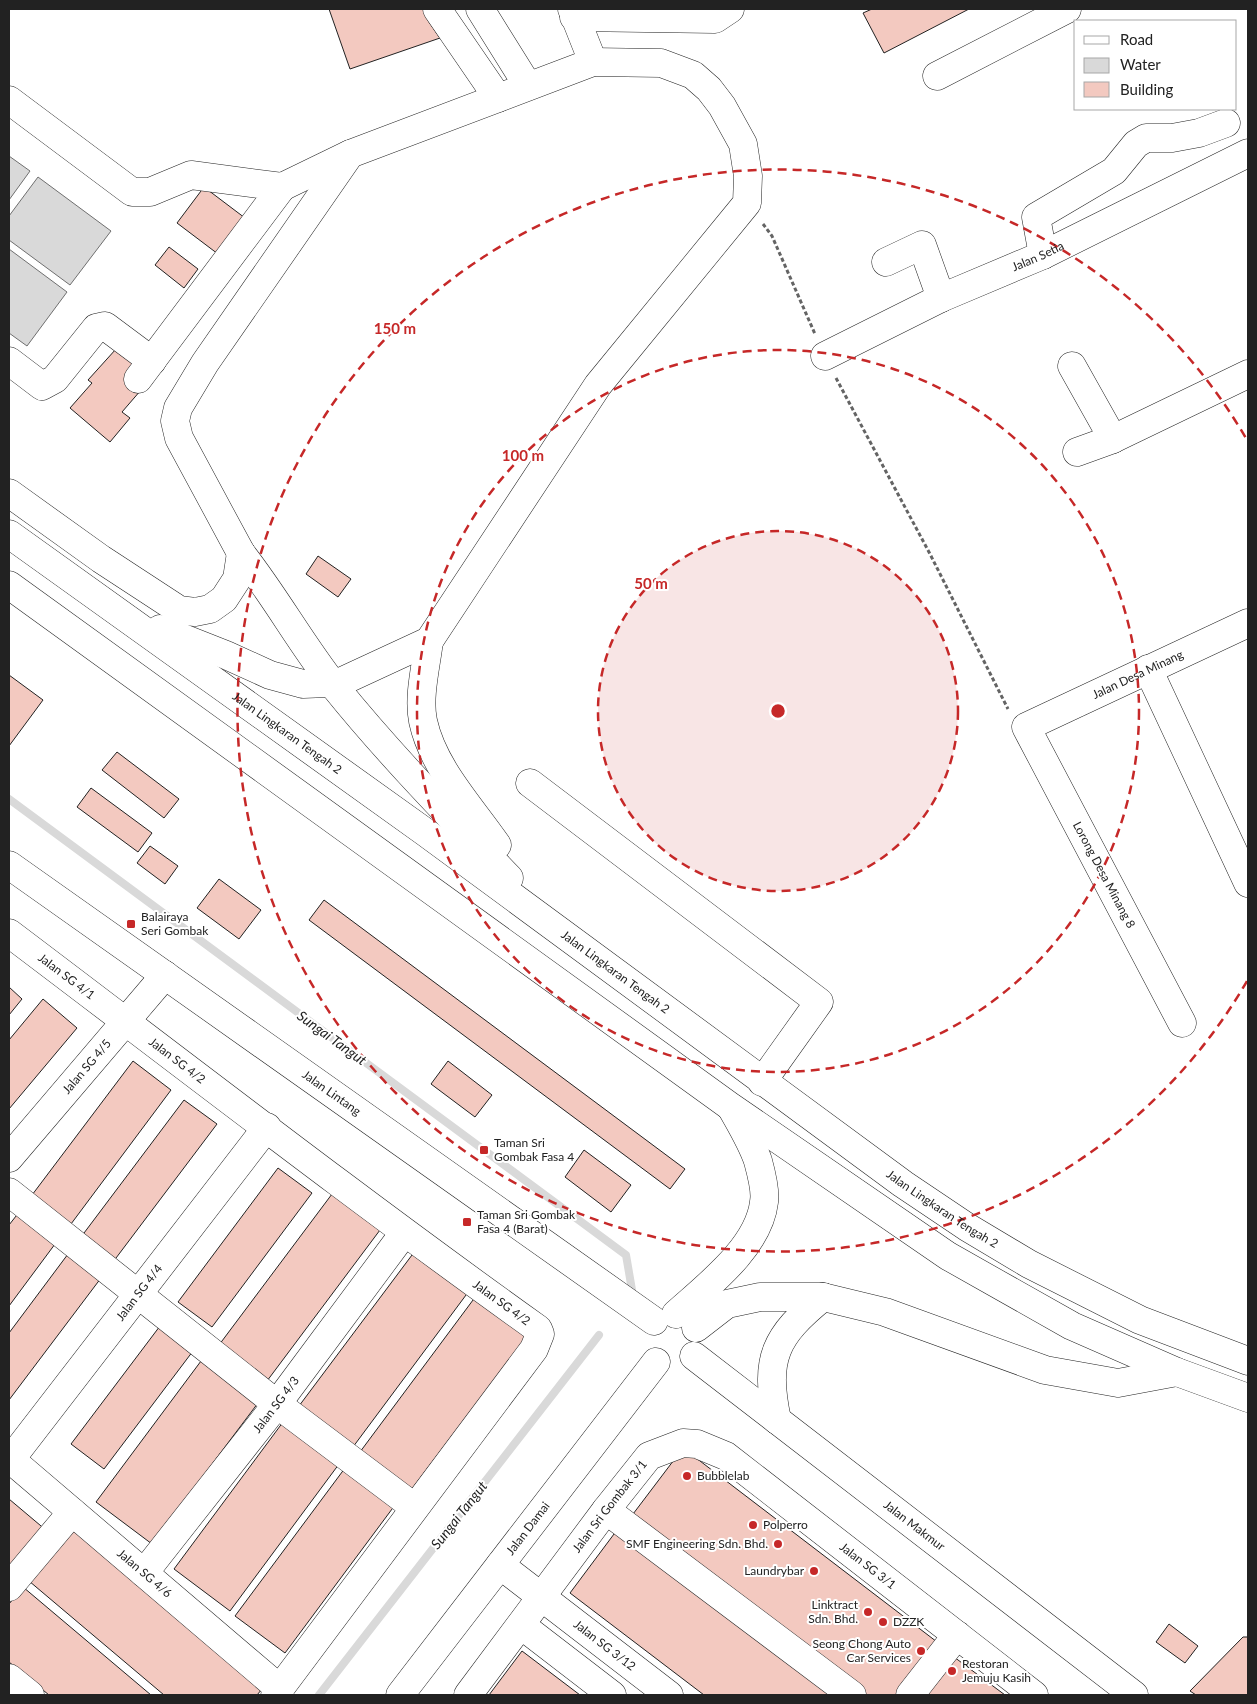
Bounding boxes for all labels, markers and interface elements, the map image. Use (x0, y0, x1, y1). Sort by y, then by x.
legend (1074, 20, 1237, 110)
text: Road (1120, 30, 1153, 48)
text: Water (1120, 55, 1161, 73)
text: Building (1120, 80, 1173, 98)
street label: Jalan Setia (1009, 238, 1066, 274)
text: 150 m (374, 319, 416, 337)
text: 100 m (502, 446, 544, 464)
text: 50 m (634, 574, 668, 592)
street label: Jalan Desa Minang (1090, 646, 1185, 702)
street label: Jalan Lingkaran Tengah 2 (230, 689, 345, 777)
centre of rings (769, 702, 787, 720)
street label: Lorong Desa Minang 8 (1070, 819, 1139, 931)
place label: Balairaya Seri Gombak (141, 909, 209, 938)
marker: Balairaya Seri Gombak (125, 918, 137, 930)
street label: Jalan Lingkaran Tengah 2 (558, 927, 673, 1017)
street label: Jalan SG 4/1 (35, 950, 98, 1002)
water label: Sungai Tangut (294, 1007, 370, 1068)
street label: Jalan SG 4/2 (146, 1034, 209, 1087)
street label: Jalan SG 4/5 (59, 1036, 114, 1097)
street label: Jalan Lintang (300, 1067, 364, 1118)
place label: Taman Sri Gombak Fasa 4 (494, 1135, 574, 1164)
marker: Taman Sri Gombak Fasa 4 (478, 1144, 490, 1156)
street label: Jalan Lingkaran Tengah 2 (884, 1166, 1001, 1251)
place label: Taman Sri Gombak Fasa 4 (Barat) (477, 1207, 576, 1236)
marker: Taman Sri Gombak Fasa 4 (Barat) (461, 1216, 473, 1228)
street label: Jalan SG 4/4 (112, 1261, 165, 1324)
street label: Jalan SG 4/2 (470, 1277, 534, 1328)
street label: Jalan SG 4/3 (249, 1373, 302, 1436)
street label: Jalan Sri Gombak 3/1 (569, 1457, 650, 1555)
place label: Bubblelab (697, 1468, 750, 1483)
marker: Bubblelab (681, 1470, 693, 1482)
water label: Sungai Tangut (427, 1477, 490, 1552)
street label: Jalan Makmur (881, 1497, 949, 1554)
street label: Jalan Damai (502, 1499, 553, 1558)
place label: Polperro (763, 1517, 808, 1532)
marker: Polperro (747, 1519, 759, 1531)
place label: SMF Engineering Sdn. Bhd. (626, 1536, 768, 1551)
marker: SMF Engineering Sdn. Bhd. (772, 1538, 784, 1550)
street label: Jalan SG 3/1 (837, 1539, 899, 1592)
street label: Jalan SG 4/6 (114, 1546, 175, 1601)
place label: Laundrybar (744, 1563, 805, 1578)
marker: Laundrybar (808, 1565, 820, 1577)
place label: Linktract Sdn. Bhd. (808, 1597, 859, 1626)
marker: Linktract Sdn. Bhd. (862, 1606, 874, 1618)
place label: DZZK (893, 1614, 924, 1629)
marker: DZZK (877, 1616, 889, 1628)
street label: Jalan SG 3/12 (571, 1617, 639, 1674)
place label: Seong Chong Auto Car Services (813, 1636, 911, 1665)
marker: Seong Chong Auto Car Services (915, 1645, 927, 1657)
place label: Restoran Jemuju Kasih (962, 1656, 1031, 1685)
marker: Restoran Jemuju Kasih (946, 1665, 958, 1677)

